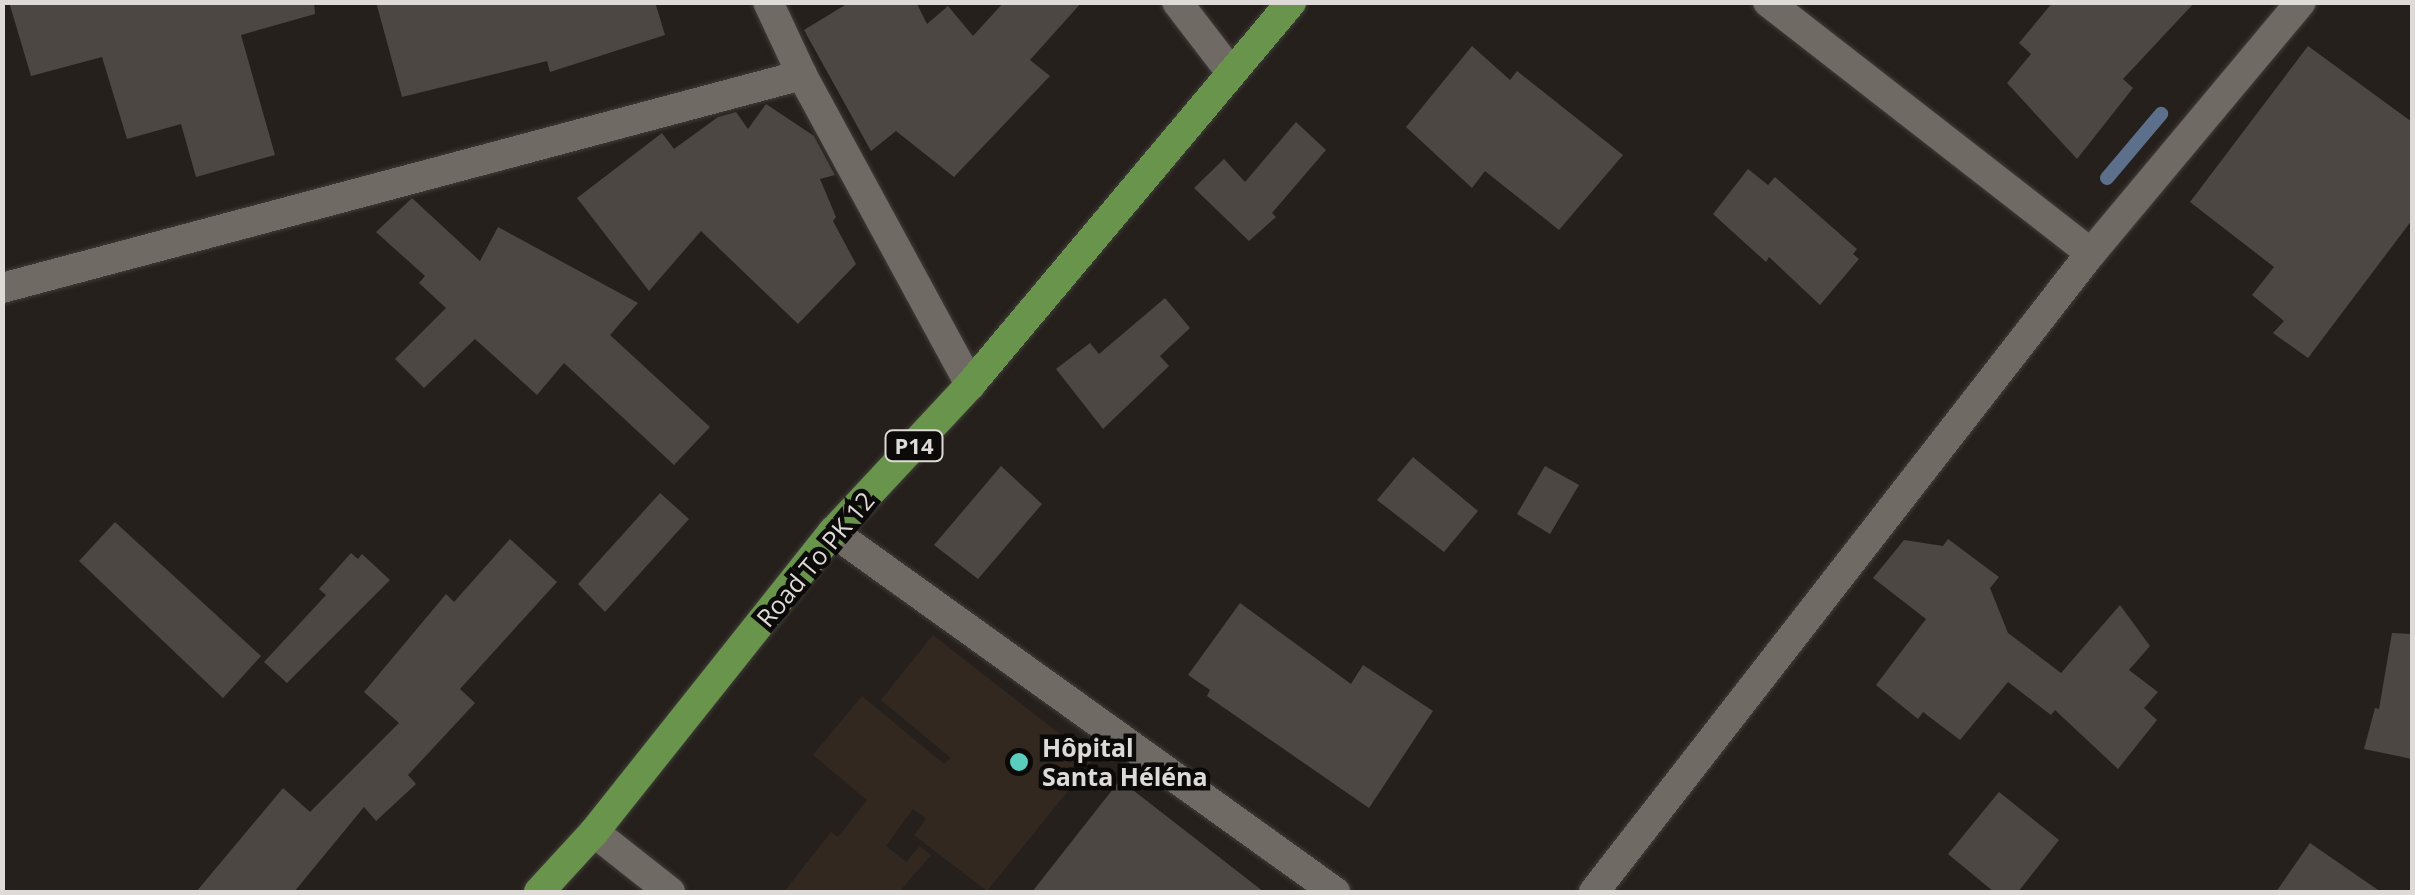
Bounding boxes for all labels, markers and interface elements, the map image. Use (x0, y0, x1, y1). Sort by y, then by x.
road number: P14 (884, 429, 944, 463)
street label: Road To PK 12 (750, 485, 880, 633)
place label: Hôpital Santa Héléna (1042, 733, 1208, 792)
marker: Hôpital Santa Héléna (1006, 749, 1032, 775)

